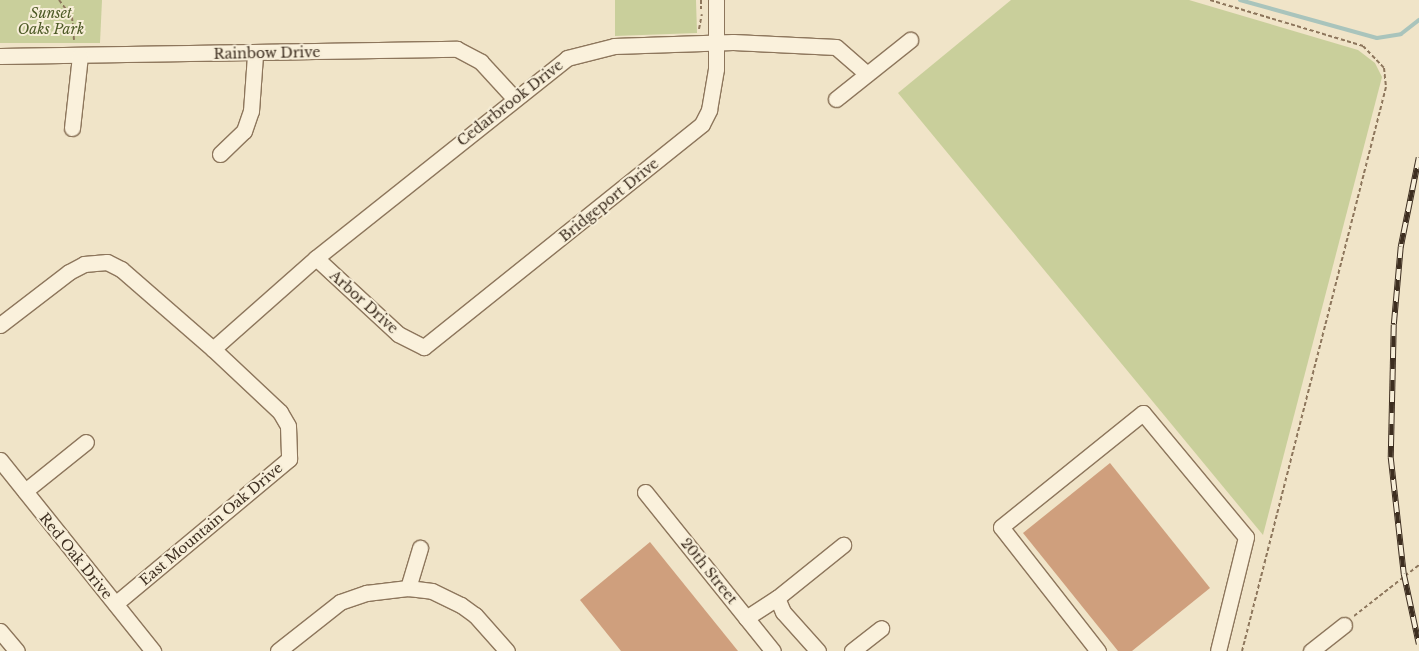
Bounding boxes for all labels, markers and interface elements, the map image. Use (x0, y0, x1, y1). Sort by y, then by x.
park label: Sunset Oaks Park (18, 5, 84, 38)
street label: Rainbow Drive (213, 44, 321, 62)
street label: Cedarbrook Drive (454, 56, 566, 150)
street label: Bridgeport Drive (556, 155, 662, 245)
street label: Arbor Drive (326, 267, 402, 337)
street label: East Mountain Oak Drive (136, 459, 286, 589)
street label: Red Oak Drive (36, 510, 116, 602)
street label: 20th Street (677, 535, 741, 607)

